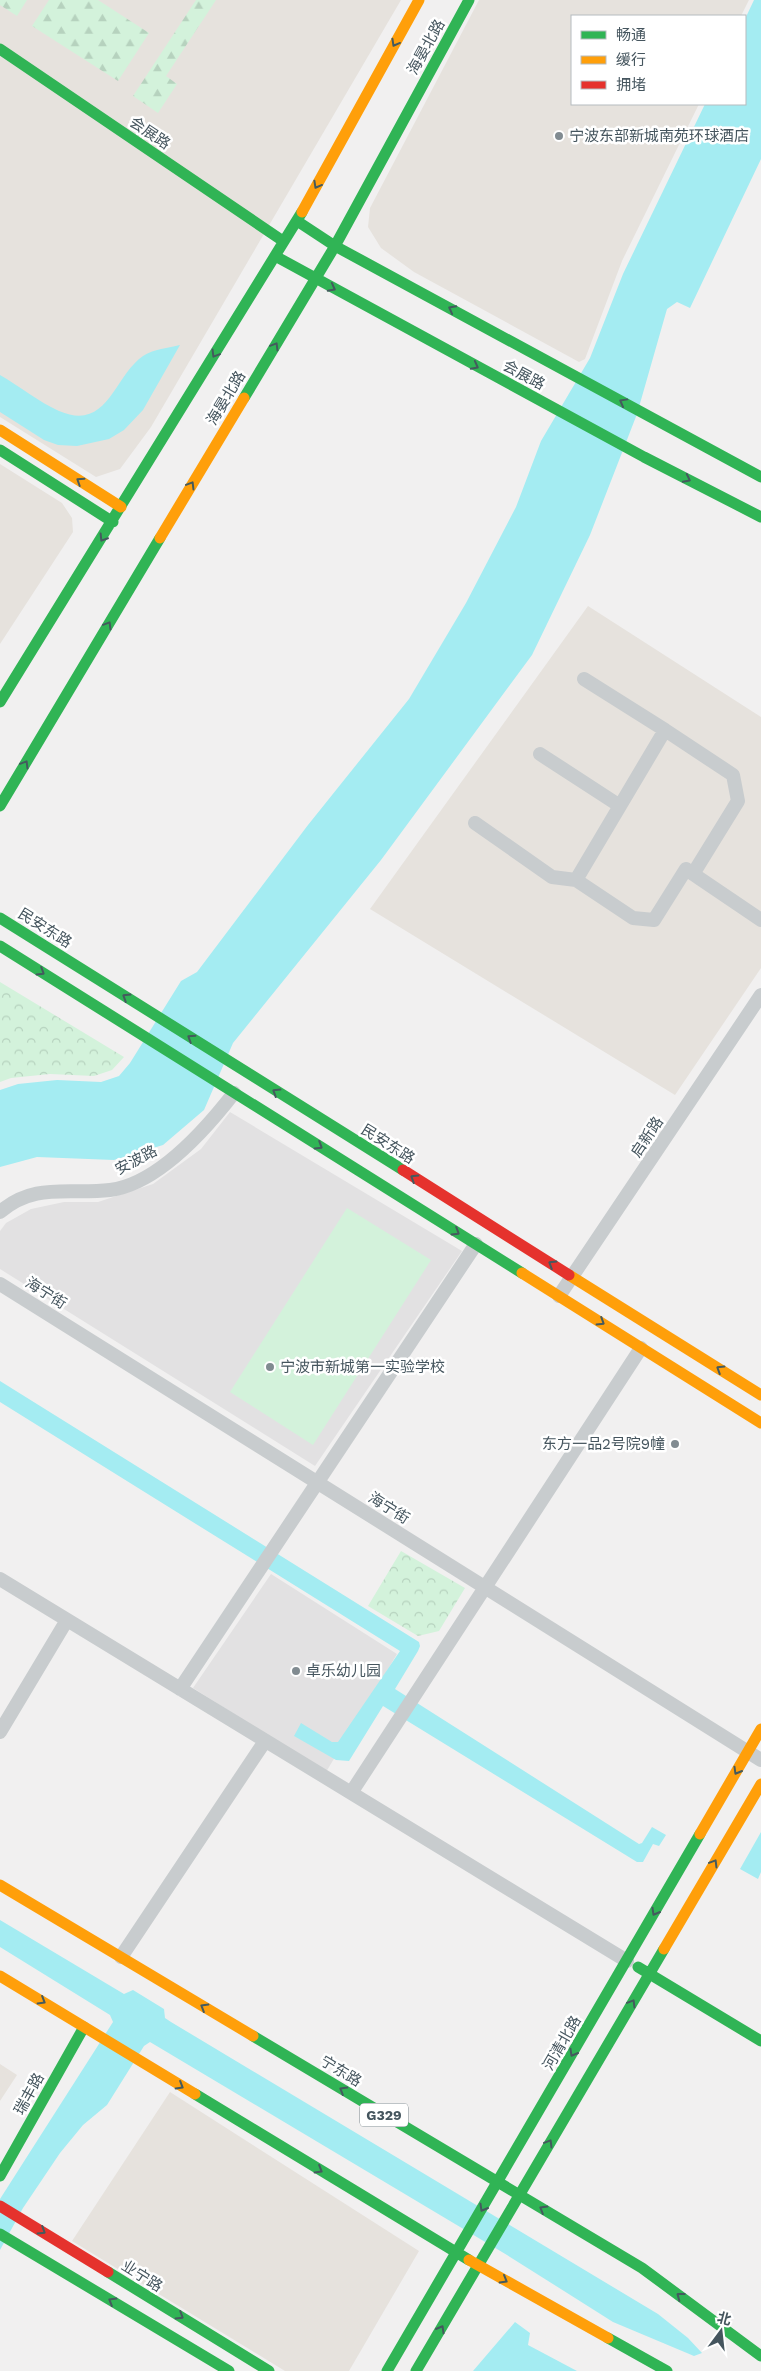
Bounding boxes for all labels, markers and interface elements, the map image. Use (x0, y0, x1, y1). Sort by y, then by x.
legend (571, 15, 746, 105)
street label: 海晏北路 (404, 16, 448, 78)
text: 畅通 (616, 26, 646, 44)
one-way arrow (391, 37, 401, 46)
text: 缓行 (616, 51, 646, 69)
text: 拥堵 (616, 76, 646, 94)
street label: 会展路 (126, 113, 174, 153)
place label: 宁波东部新城南苑环球酒店 (569, 127, 749, 145)
marker: 宁波东部新城南苑环球酒店 (553, 130, 565, 142)
one-way arrow (313, 180, 323, 189)
one-way arrow (327, 282, 336, 292)
one-way arrow (448, 305, 457, 315)
one-way arrow (268, 342, 278, 351)
one-way arrow (211, 349, 221, 358)
street label: 会展路 (500, 356, 548, 394)
one-way arrow (470, 360, 479, 370)
street label: 海晏北路 (203, 368, 249, 428)
one-way arrow (619, 398, 628, 408)
one-way arrow (682, 473, 691, 483)
one-way arrow (77, 478, 86, 487)
one-way arrow (185, 482, 195, 491)
one-way arrow (99, 532, 109, 541)
one-way arrow (102, 621, 112, 630)
one-way arrow (18, 761, 28, 770)
street label: 民安东路 (15, 904, 75, 952)
one-way arrow (36, 966, 45, 975)
one-way arrow (122, 994, 131, 1003)
one-way arrow (187, 1035, 196, 1045)
one-way arrow (273, 1089, 282, 1099)
street label: 启新路 (627, 1113, 667, 1161)
street label: 民安东路 (358, 1120, 418, 1168)
one-way arrow (313, 1139, 322, 1149)
street label: 安波路 (112, 1141, 160, 1179)
one-way arrow (411, 1175, 420, 1185)
one-way arrow (451, 1225, 460, 1235)
one-way arrow (549, 1261, 558, 1271)
street label: 海宁街 (22, 1273, 70, 1313)
one-way arrow (595, 1316, 604, 1326)
place label: 宁波市新城第一实验学校 (280, 1358, 445, 1376)
marker: 宁波市新城第一实验学校 (264, 1361, 276, 1373)
one-way arrow (716, 1366, 725, 1375)
place label: 东方一品2号院9幢 (542, 1435, 665, 1453)
marker: 东方一品2号院9幢 (669, 1438, 681, 1450)
street label: 海宁街 (365, 1488, 413, 1528)
place label: 卓乐幼儿园 (306, 1662, 381, 1680)
marker: 卓乐幼儿园 (290, 1665, 302, 1677)
one-way arrow (733, 1766, 743, 1775)
one-way arrow (708, 1860, 718, 1869)
one-way arrow (651, 1907, 661, 1916)
one-way arrow (36, 1995, 45, 2005)
one-way arrow (625, 2000, 635, 2009)
one-way arrow (200, 2003, 209, 2013)
street label: 河清北路 (539, 2013, 585, 2073)
one-way arrow (570, 2047, 580, 2056)
street label: 宁东路 (317, 2052, 365, 2090)
street label: 瑞丰路 (10, 2070, 48, 2118)
one-way arrow (175, 2079, 184, 2089)
one-way arrow (339, 2087, 348, 2097)
road number: G329 (360, 2104, 408, 2126)
one-way arrow (543, 2140, 553, 2149)
one-way arrow (314, 2163, 323, 2173)
one-way arrow (479, 2203, 489, 2212)
one-way arrow (539, 2206, 548, 2216)
one-way arrow (36, 2225, 45, 2235)
street label: 业宁路 (118, 2256, 166, 2296)
one-way arrow (499, 2274, 508, 2284)
one-way arrow (676, 2293, 686, 2302)
one-way arrow (108, 2297, 117, 2307)
north arrow (696, 2306, 746, 2356)
text: 北 (716, 2309, 733, 2328)
one-way arrow (175, 2310, 184, 2320)
one-way arrow (434, 2325, 444, 2334)

